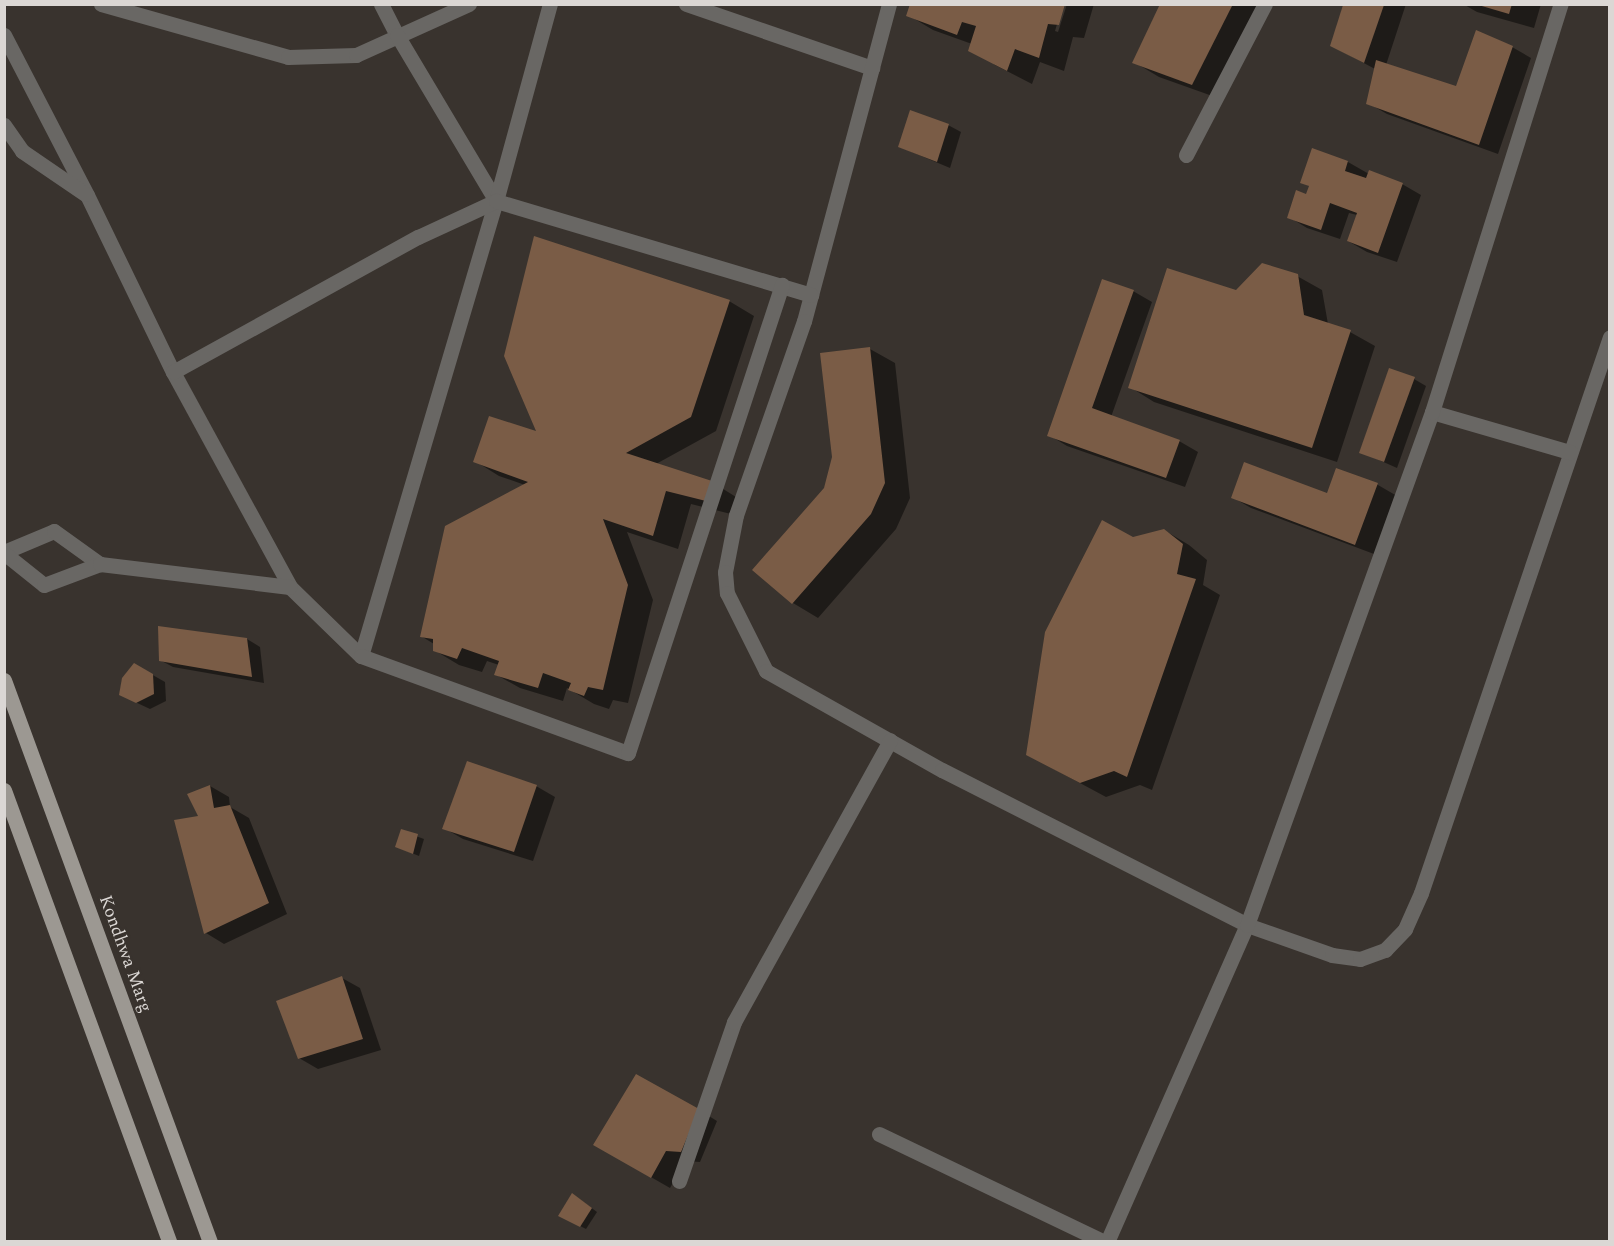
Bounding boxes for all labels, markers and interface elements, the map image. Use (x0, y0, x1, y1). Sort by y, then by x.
street label: Kondhwa Marg (94, 893, 156, 1015)

